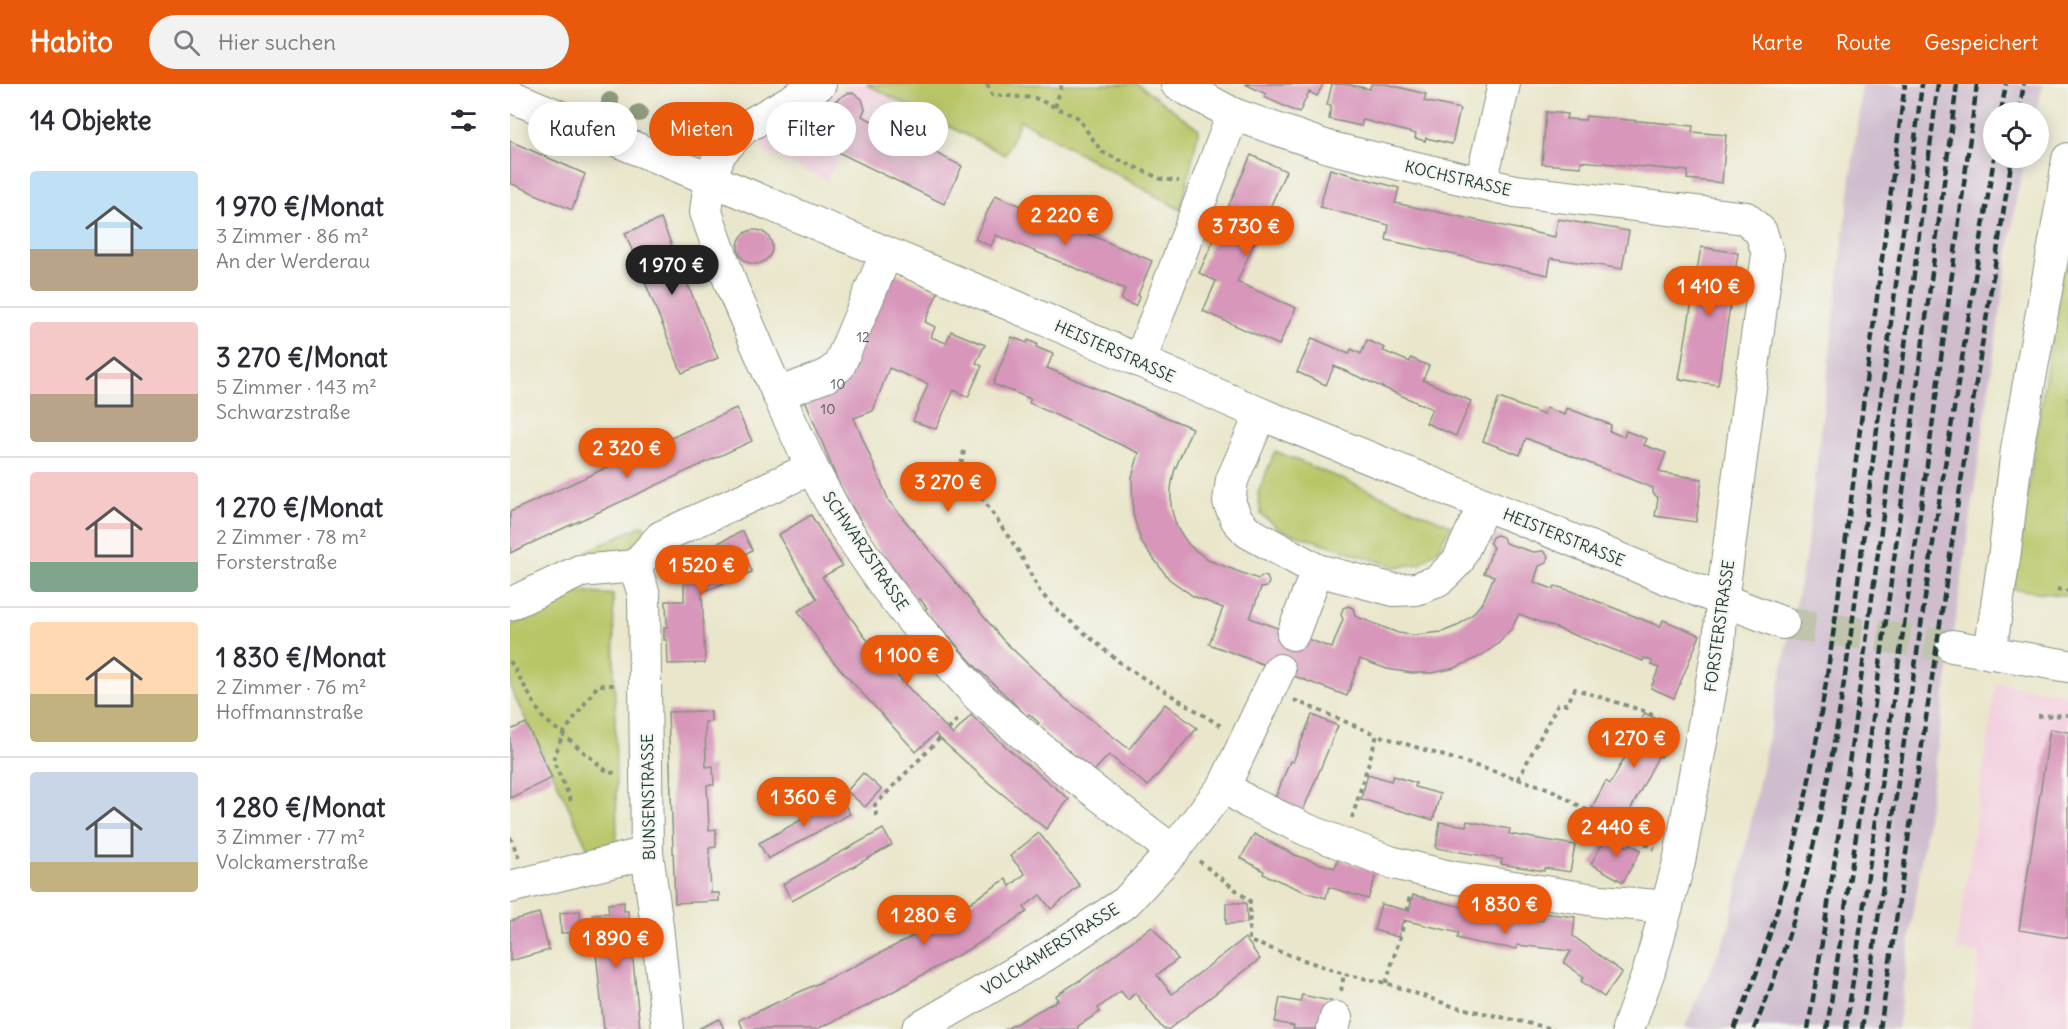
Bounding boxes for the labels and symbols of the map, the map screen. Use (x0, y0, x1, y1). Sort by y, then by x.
street label: KOCHSTRASSE (1403, 156, 1513, 200)
pin: 2 220 € (1010, 195, 1120, 246)
pin: 3 730 € (1191, 206, 1301, 257)
pin: 1 970 € (617, 245, 727, 296)
pin: 1 410 € (1654, 266, 1764, 317)
street label: HEISTERSTRASSE (1052, 315, 1178, 387)
house number: 12 (856, 328, 870, 346)
house number: 10 (831, 375, 845, 393)
house number: 10 (821, 400, 835, 418)
pin: 2 320 € (572, 428, 682, 479)
pin: 3 270 € (893, 462, 1003, 513)
street label: SCHWARZSTRASSE (819, 488, 913, 614)
street label: HEISTERSTRASSE (1500, 503, 1628, 571)
pin: 1 520 € (647, 545, 757, 596)
street label: FORSTERSTRASSE (1700, 559, 1738, 693)
pin: 1 100 € (852, 635, 962, 686)
pin: 1 270 € (1579, 718, 1689, 769)
street label: BUNSENSTRASSE (637, 733, 659, 861)
pin: 1 360 € (749, 777, 859, 828)
pin: 2 440 € (1561, 807, 1671, 858)
pin: 1 830 € (1450, 884, 1560, 935)
pin: 1 280 € (869, 895, 979, 946)
street label: VOLCKAMERSTRASSE (977, 899, 1123, 999)
pin: 1 890 € (561, 918, 671, 969)

